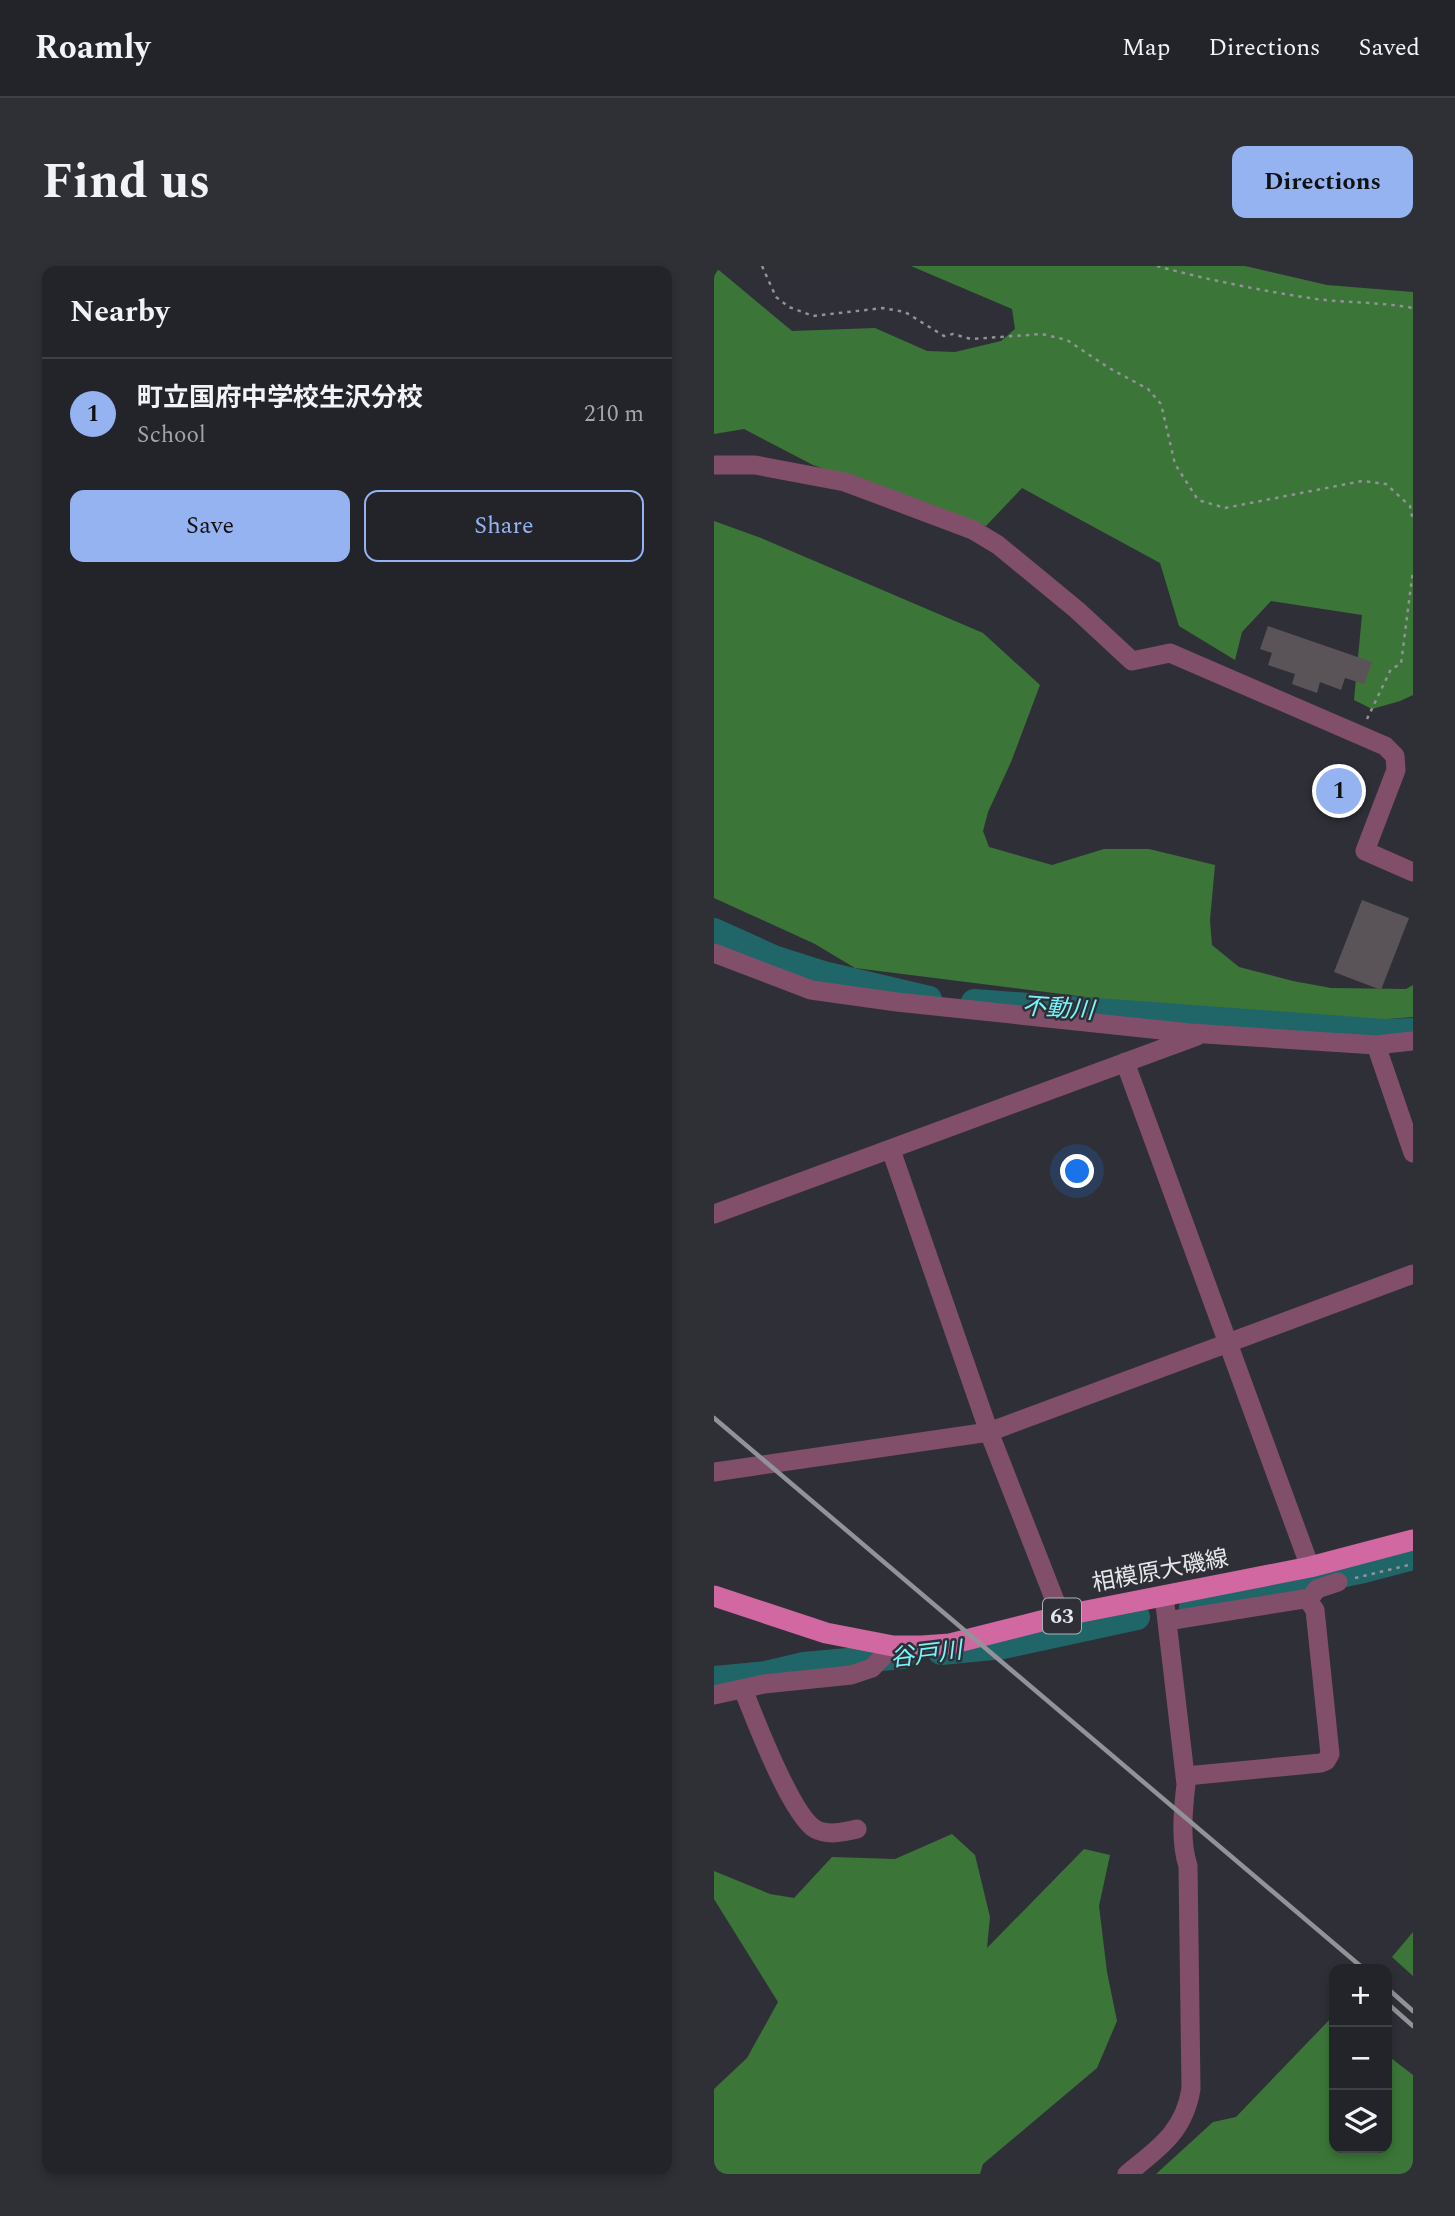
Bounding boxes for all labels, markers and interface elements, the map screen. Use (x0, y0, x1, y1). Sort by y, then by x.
text: Roamly (35, 23, 150, 73)
text: Map (1122, 30, 1170, 66)
text: Directions (1208, 30, 1320, 66)
text: Saved (1358, 30, 1420, 66)
text: Find us (42, 145, 210, 220)
button: Directions (1232, 146, 1413, 218)
text: Nearby (70, 289, 169, 335)
text: 町立国府中学校生沢分校 (137, 378, 423, 418)
text: 1 (87, 397, 99, 432)
text: 210 m (584, 397, 644, 432)
text: School (137, 418, 206, 453)
button: Save (70, 490, 350, 562)
button: Share (364, 490, 644, 562)
pin: 1 (1316, 765, 1362, 817)
water label: 不動川 (1021, 989, 1098, 1030)
your location (1060, 1154, 1094, 1188)
street label: 相模原大磯線 (1089, 1541, 1231, 1602)
road number: 63 (1043, 1598, 1081, 1634)
water label: 谷戸川 (888, 1632, 967, 1677)
map controls (1329, 1964, 1392, 2153)
button: + (1329, 1964, 1392, 2027)
button: − (1329, 2027, 1392, 2090)
button: layers (1329, 2090, 1392, 2153)

